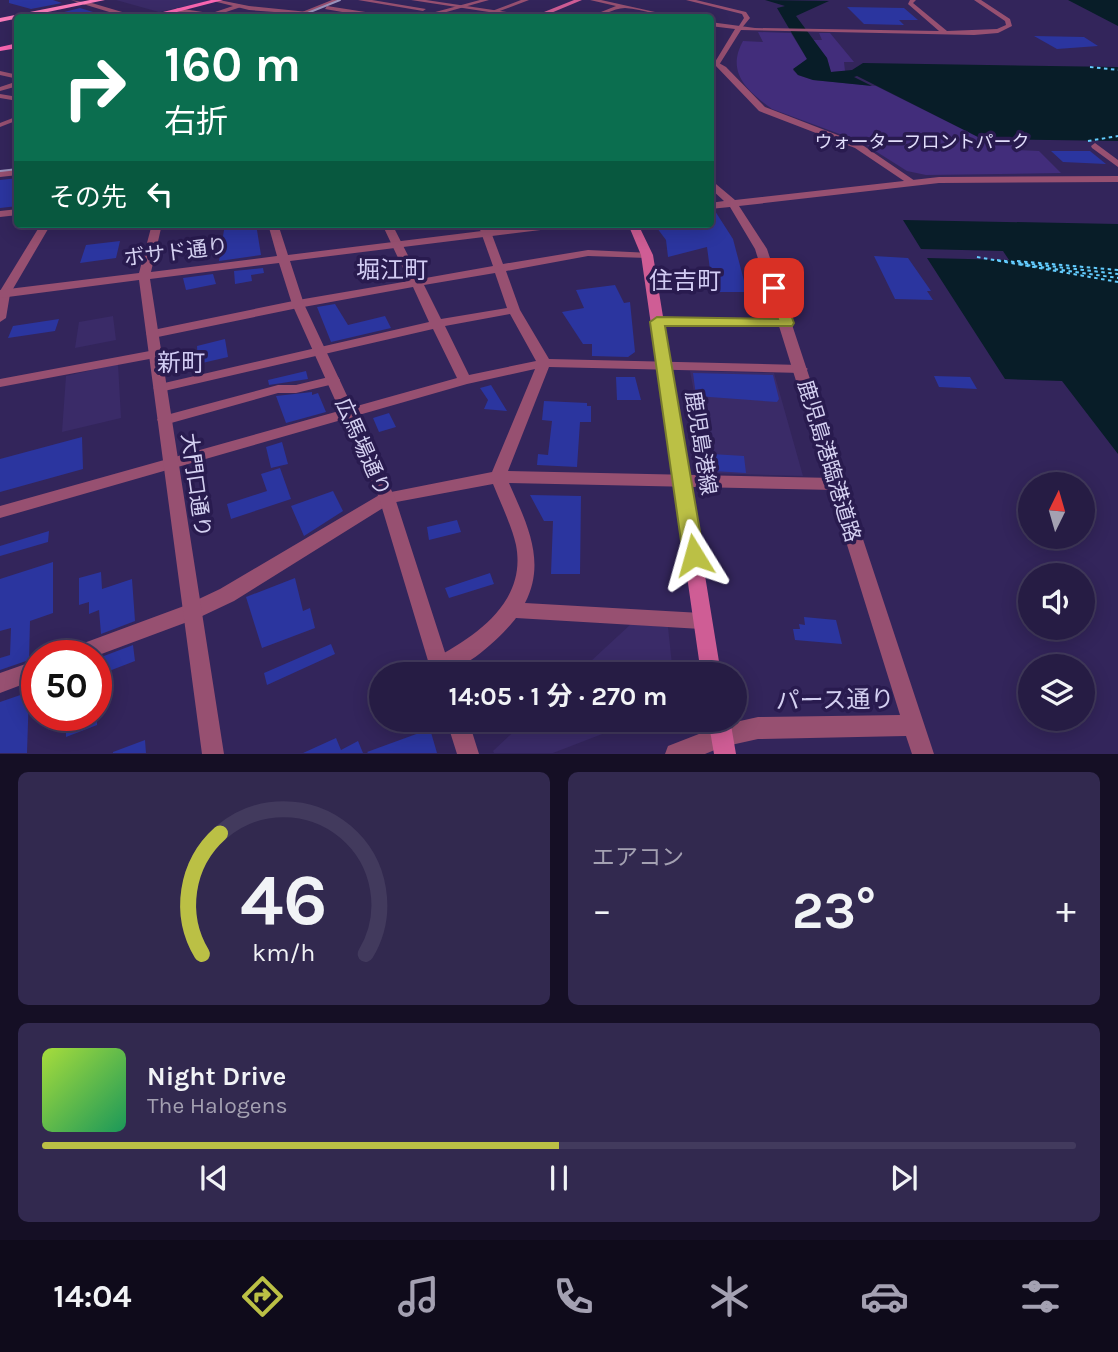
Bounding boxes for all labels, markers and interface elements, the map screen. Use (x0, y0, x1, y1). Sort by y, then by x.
text: 160 m (164, 36, 301, 93)
icon: right (49, 42, 140, 133)
text: 右折 (164, 103, 228, 140)
park label: ウォーターフロントパーク (815, 131, 1029, 153)
icon: left (141, 175, 179, 213)
text: その先 (49, 182, 127, 213)
street label: ボサド通り (122, 234, 230, 270)
district label: 堀江町 (356, 256, 428, 284)
pin (744, 258, 804, 318)
district label: 住吉町 (649, 267, 721, 295)
icon: arrive (755, 269, 793, 307)
district label: 新町 (157, 349, 205, 377)
street label: 鹿児島港臨港道路 (793, 377, 865, 545)
street label: 鹿児島港線 (681, 389, 721, 497)
street label: 広馬場通り (331, 394, 395, 500)
street label: 大門口通り (177, 431, 215, 539)
north arrow (1018, 472, 1096, 550)
map controls (1018, 472, 1095, 731)
position arrow (657, 518, 731, 592)
button: sound (1018, 563, 1095, 640)
speed limit sign: 50 (21, 640, 112, 731)
button: layers (1018, 654, 1095, 731)
text: 14:05 · 1 分 · 270 m (448, 681, 668, 712)
street label: パース通り (775, 685, 895, 715)
text: エアコン (592, 844, 684, 871)
text: 46 (240, 858, 328, 943)
text: 23° (792, 880, 876, 941)
text: − (592, 888, 612, 933)
text: + (1056, 888, 1076, 933)
text: km/h (252, 938, 316, 967)
text: Night Drive (147, 1061, 286, 1092)
text: The Halogens (147, 1092, 287, 1119)
icon: previous (195, 1159, 233, 1197)
icon: pause (540, 1159, 578, 1197)
icon: next (885, 1159, 923, 1197)
icon: directions (238, 1272, 287, 1321)
icon: music (394, 1272, 443, 1321)
icon: phone (549, 1272, 598, 1321)
icon: climate (705, 1272, 754, 1321)
icon: car (860, 1272, 909, 1321)
icon: filters (1016, 1272, 1065, 1321)
text: 14:04 (53, 1278, 132, 1315)

